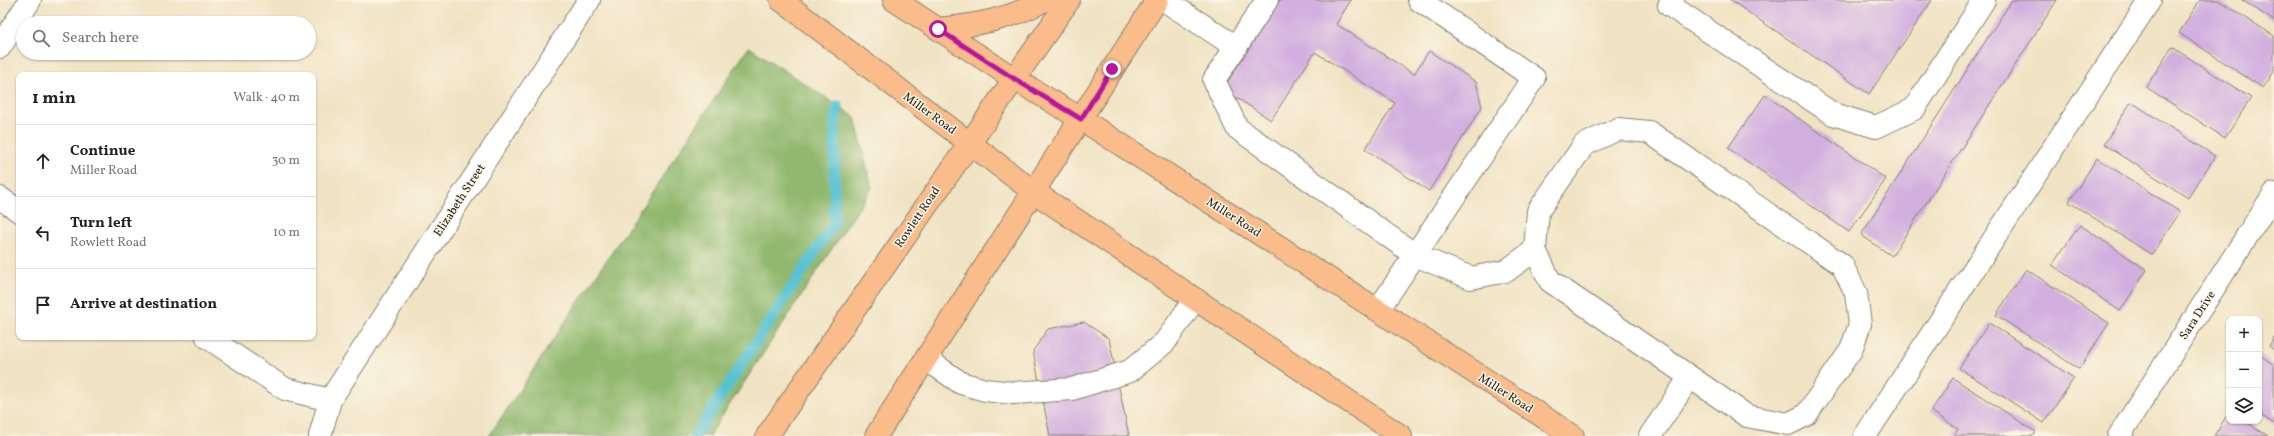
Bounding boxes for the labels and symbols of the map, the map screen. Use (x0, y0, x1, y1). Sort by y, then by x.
route start (929, 20, 947, 38)
route end (1103, 60, 1121, 78)
street label: Miller Road (900, 89, 959, 139)
street label: Elizabeth Street (430, 161, 489, 240)
street label: Rowlett Road (891, 184, 944, 251)
street label: Miller Road (1203, 194, 1264, 242)
street label: Sara Drive (2176, 288, 2220, 343)
street label: Miller Road (1475, 370, 1536, 418)

